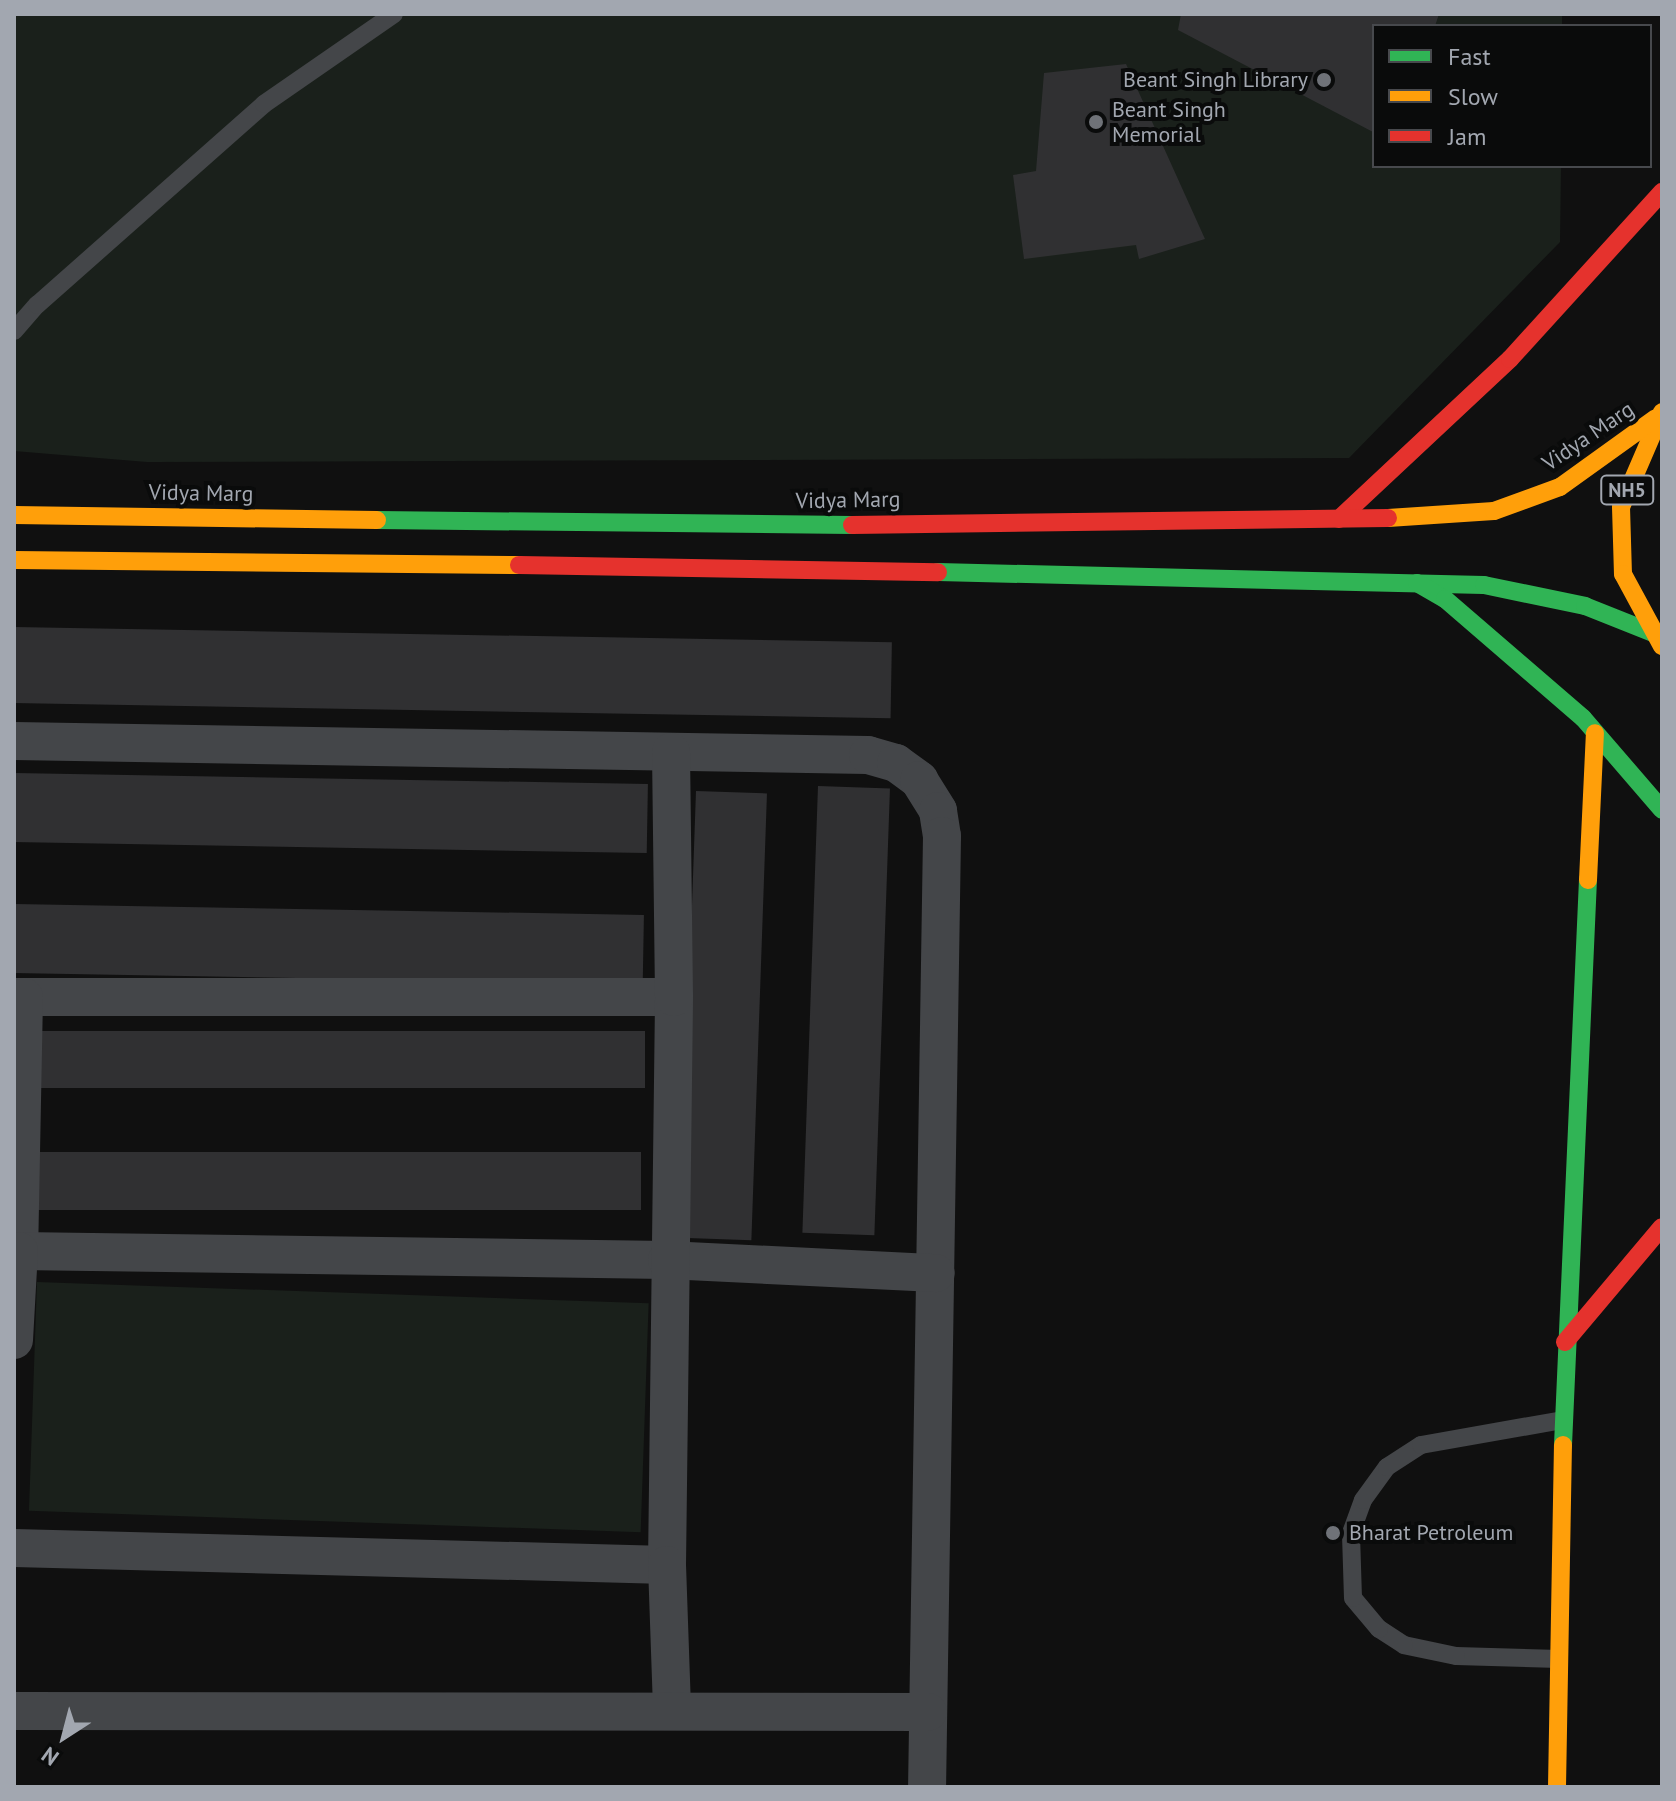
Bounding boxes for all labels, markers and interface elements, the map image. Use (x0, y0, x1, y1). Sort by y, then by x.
legend (1372, 24, 1652, 168)
text: Fast (1448, 41, 1491, 72)
place label: Beant Singh Library (1123, 67, 1308, 93)
marker: Beant Singh Library (1315, 71, 1333, 89)
text: Slow (1448, 81, 1498, 112)
place label: Beant Singh Memorial (1112, 96, 1226, 148)
marker: Beant Singh Memorial (1087, 113, 1105, 131)
text: Jam (1448, 121, 1486, 152)
street label: Vidya Marg (1537, 396, 1639, 476)
road number: NH5 (1599, 474, 1655, 506)
street label: Vidya Marg (148, 479, 254, 507)
street label: Vidya Marg (795, 486, 901, 514)
place label: Bharat Petroleum (1349, 1520, 1513, 1546)
marker: Bharat Petroleum (1324, 1524, 1342, 1542)
north arrow (24, 1697, 104, 1777)
text: N (36, 1741, 64, 1772)

